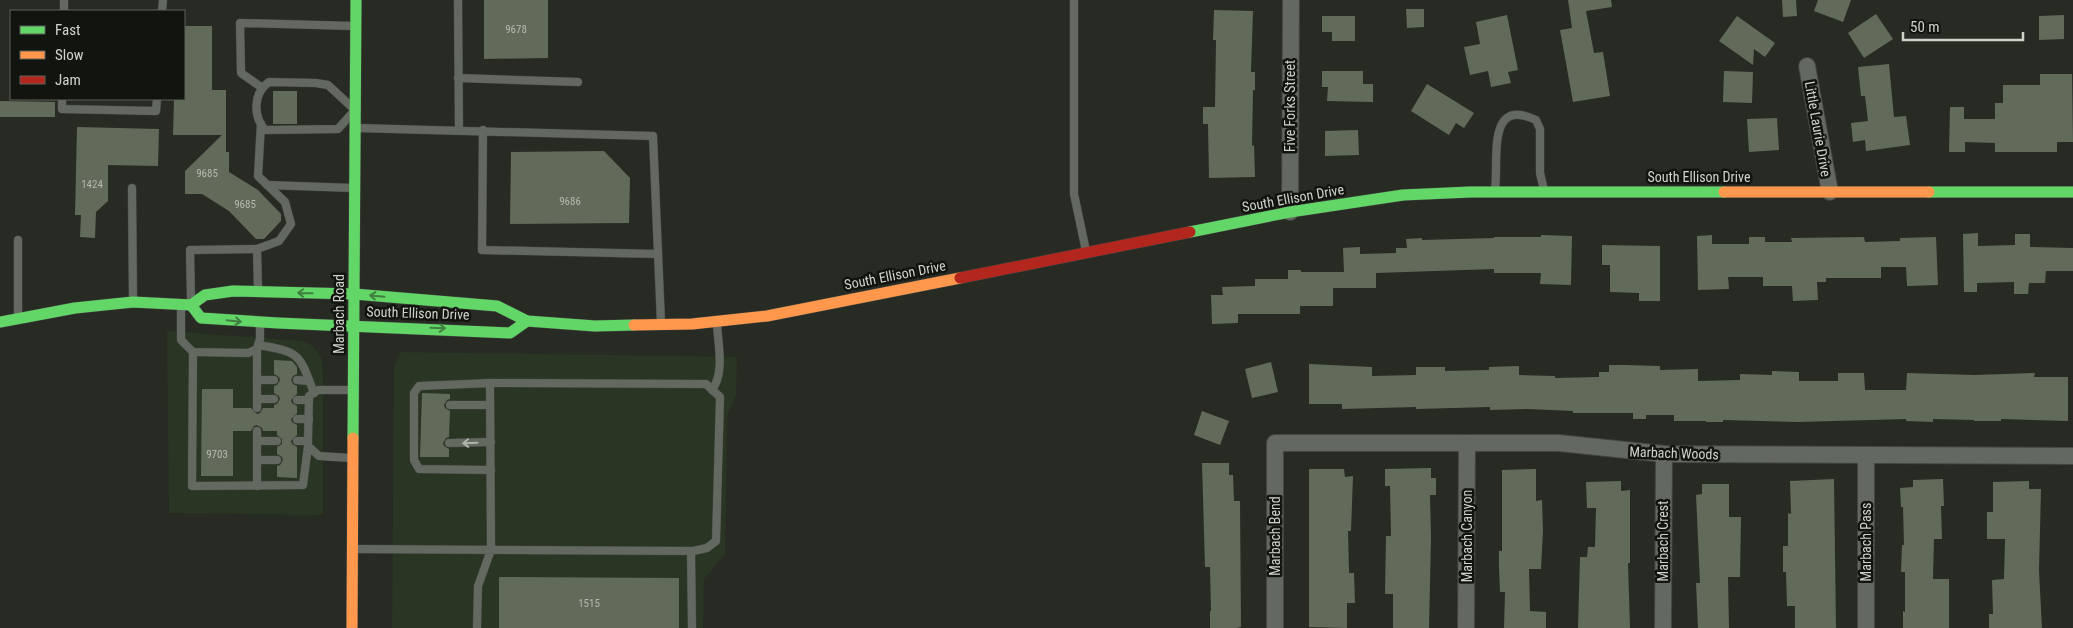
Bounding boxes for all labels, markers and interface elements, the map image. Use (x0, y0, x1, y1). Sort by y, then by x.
legend (10, 10, 185, 100)
scale bar (1903, 10, 2023, 42)
text: 50 m (1910, 18, 1940, 36)
text: Fast (55, 21, 80, 39)
house number: 9678 (505, 23, 527, 36)
text: Slow (55, 46, 84, 64)
street label: Five Forks Street (1282, 60, 1298, 152)
text: Jam (55, 71, 81, 89)
street label: Little Laurie Drive (1802, 80, 1834, 178)
house number: 9685 (196, 167, 218, 180)
street label: South Ellison Drive (1647, 169, 1751, 185)
house number: 1424 (81, 178, 103, 191)
street label: South Ellison Drive (1241, 181, 1346, 215)
house number: 9686 (559, 195, 581, 208)
house number: 9685 (234, 198, 256, 211)
street label: South Ellison Drive (843, 257, 948, 293)
street label: Marbach Road (331, 274, 347, 354)
one-way arrow (297, 288, 314, 298)
one-way arrow (369, 291, 385, 301)
street label: South Ellison Drive (366, 303, 470, 323)
one-way arrow (225, 316, 241, 326)
one-way arrow (429, 323, 445, 333)
one-way arrow (462, 438, 478, 447)
street label: Marbach Woods (1629, 443, 1719, 463)
house number: 9703 (206, 448, 228, 461)
street label: Marbach Canyon (1459, 490, 1475, 582)
street label: Marbach Bend (1267, 496, 1283, 576)
street label: Marbach Crest (1655, 501, 1671, 581)
street label: Marbach Pass (1858, 503, 1874, 581)
house number: 1515 (578, 597, 600, 610)

